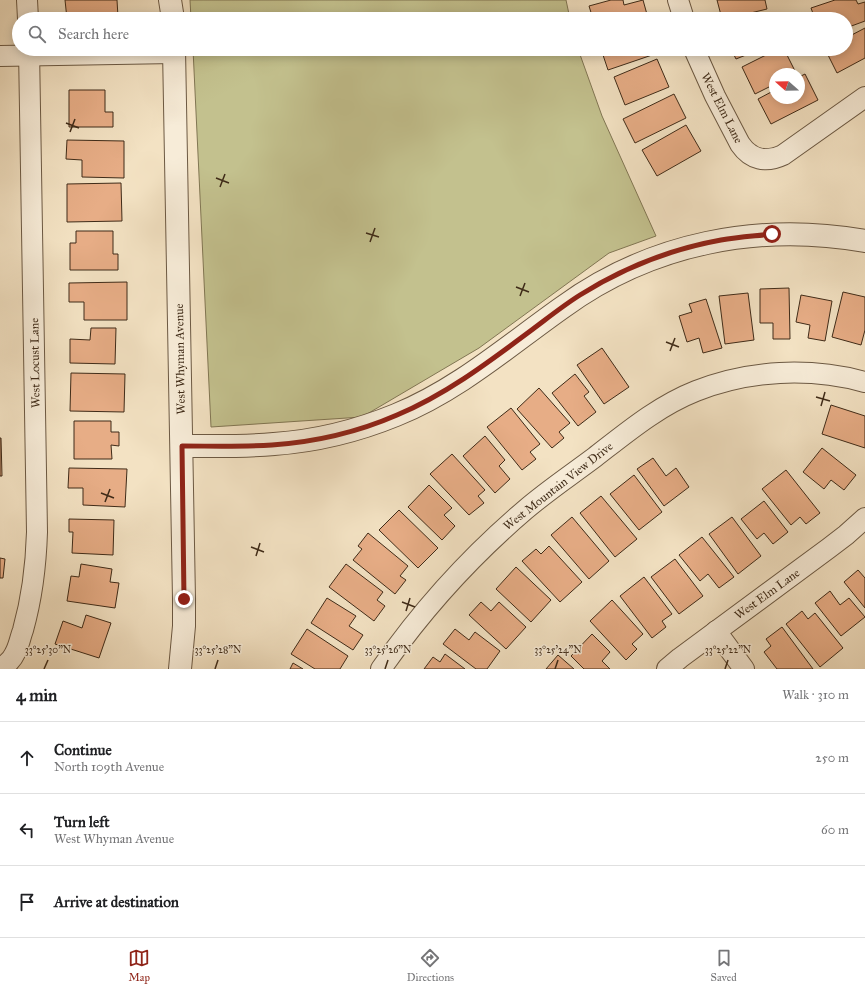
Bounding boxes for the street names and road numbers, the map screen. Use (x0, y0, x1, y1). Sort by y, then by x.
street label: West Elm Lane (698, 70, 746, 146)
street label: West Whyman Avenue (172, 303, 188, 415)
street label: West Locust Lane (27, 318, 43, 408)
street label: West Mountain View Drive (501, 439, 615, 533)
street label: West Elm Lane (732, 566, 802, 622)

